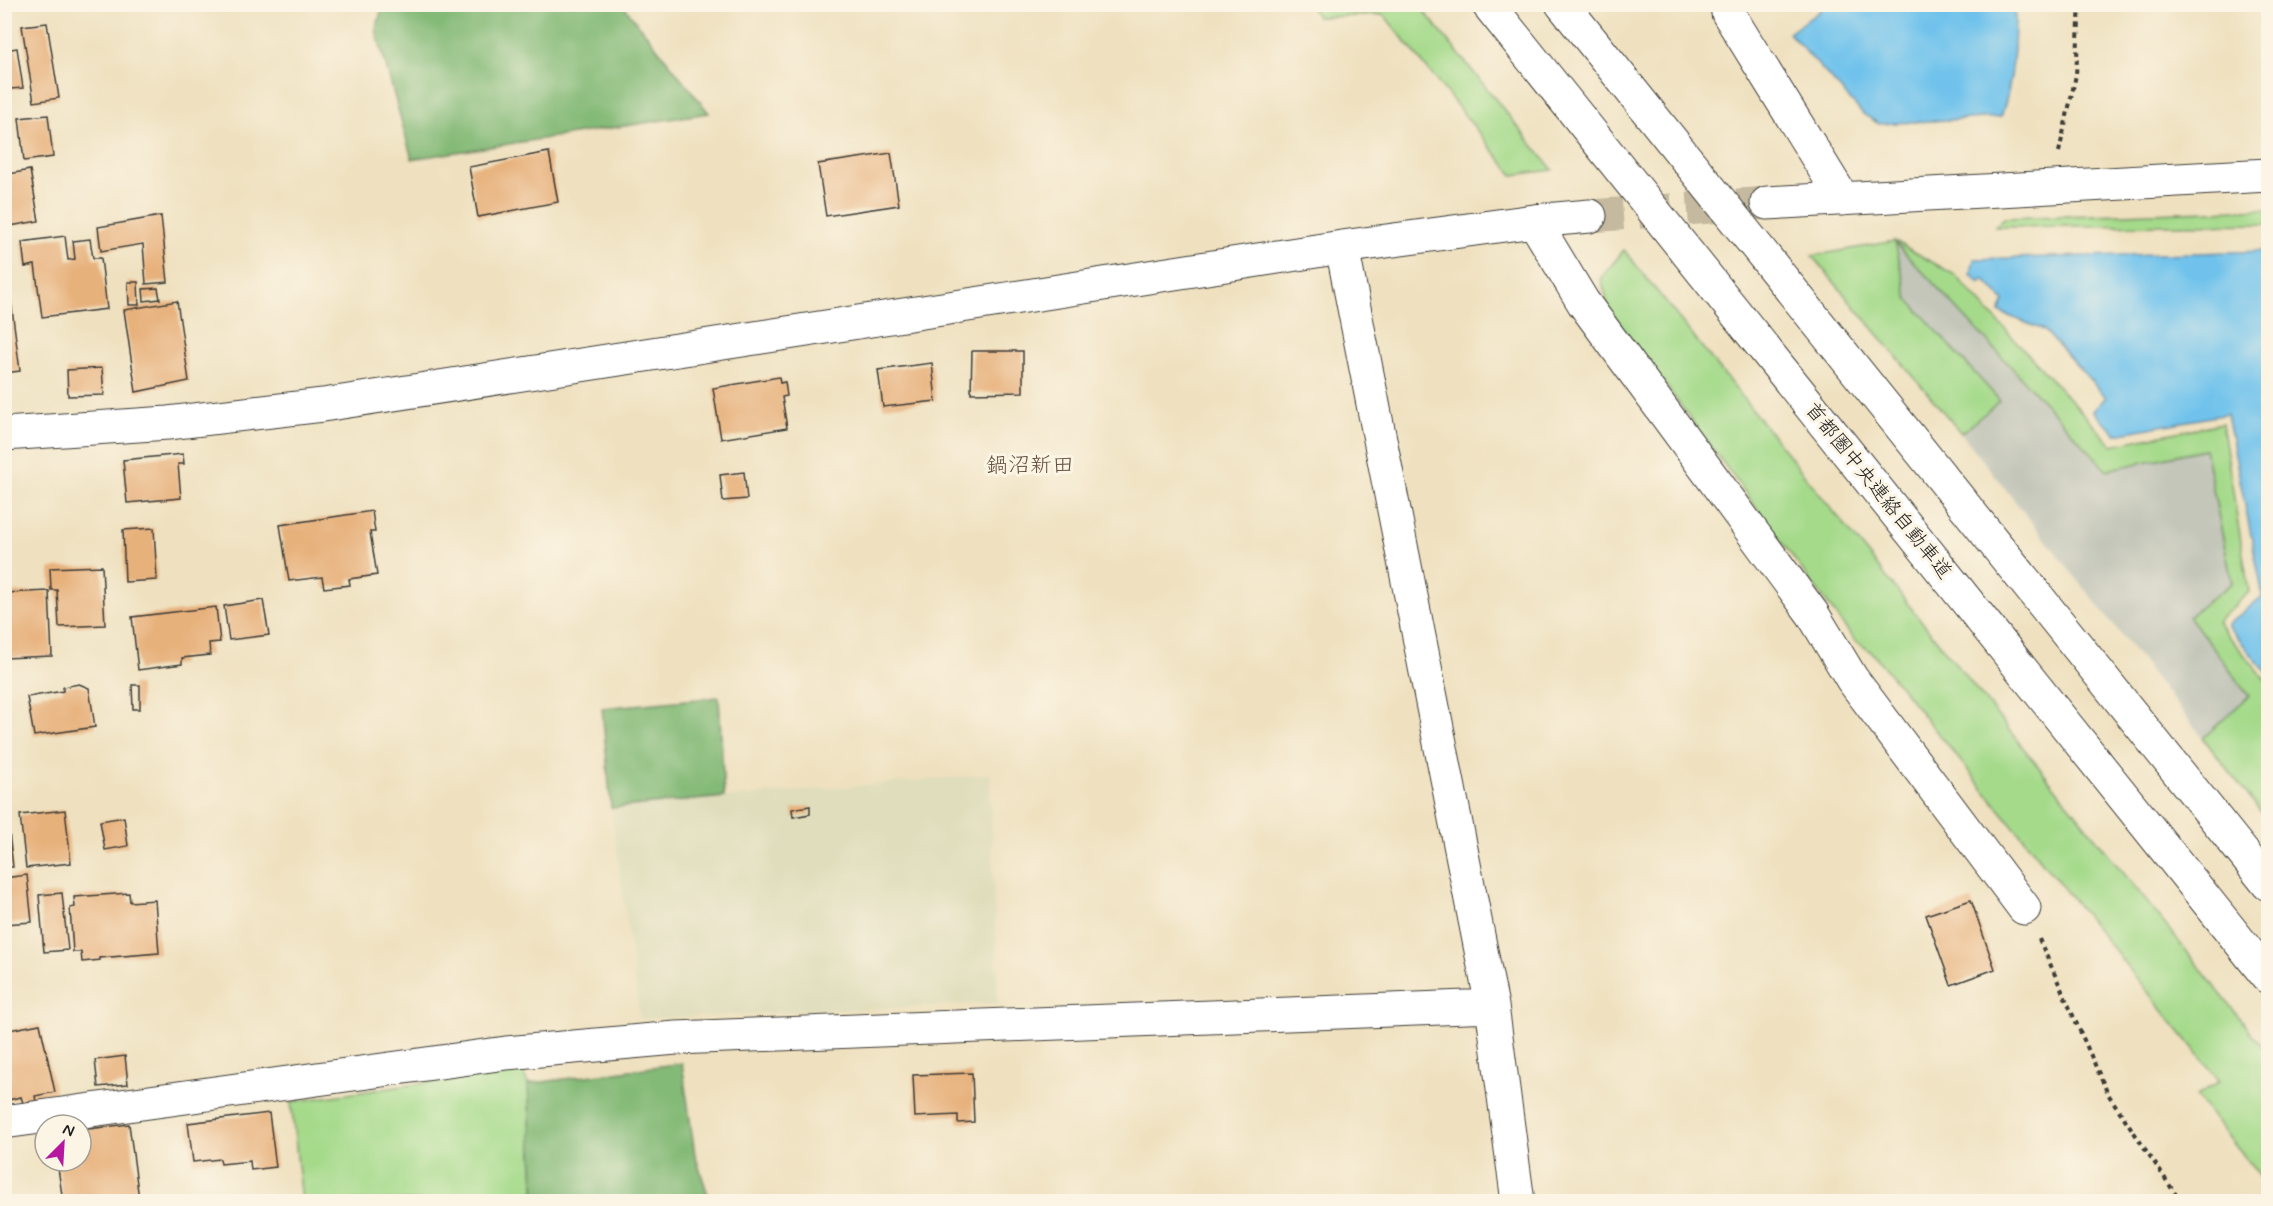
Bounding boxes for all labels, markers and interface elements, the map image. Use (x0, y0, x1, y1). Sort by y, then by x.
street label: 首都圏中央連絡自動車道 (1798, 397, 1958, 585)
district label: 鍋沼新田 (986, 452, 1074, 480)
north arrow (33, 1113, 93, 1173)
text: N (59, 1119, 78, 1142)

